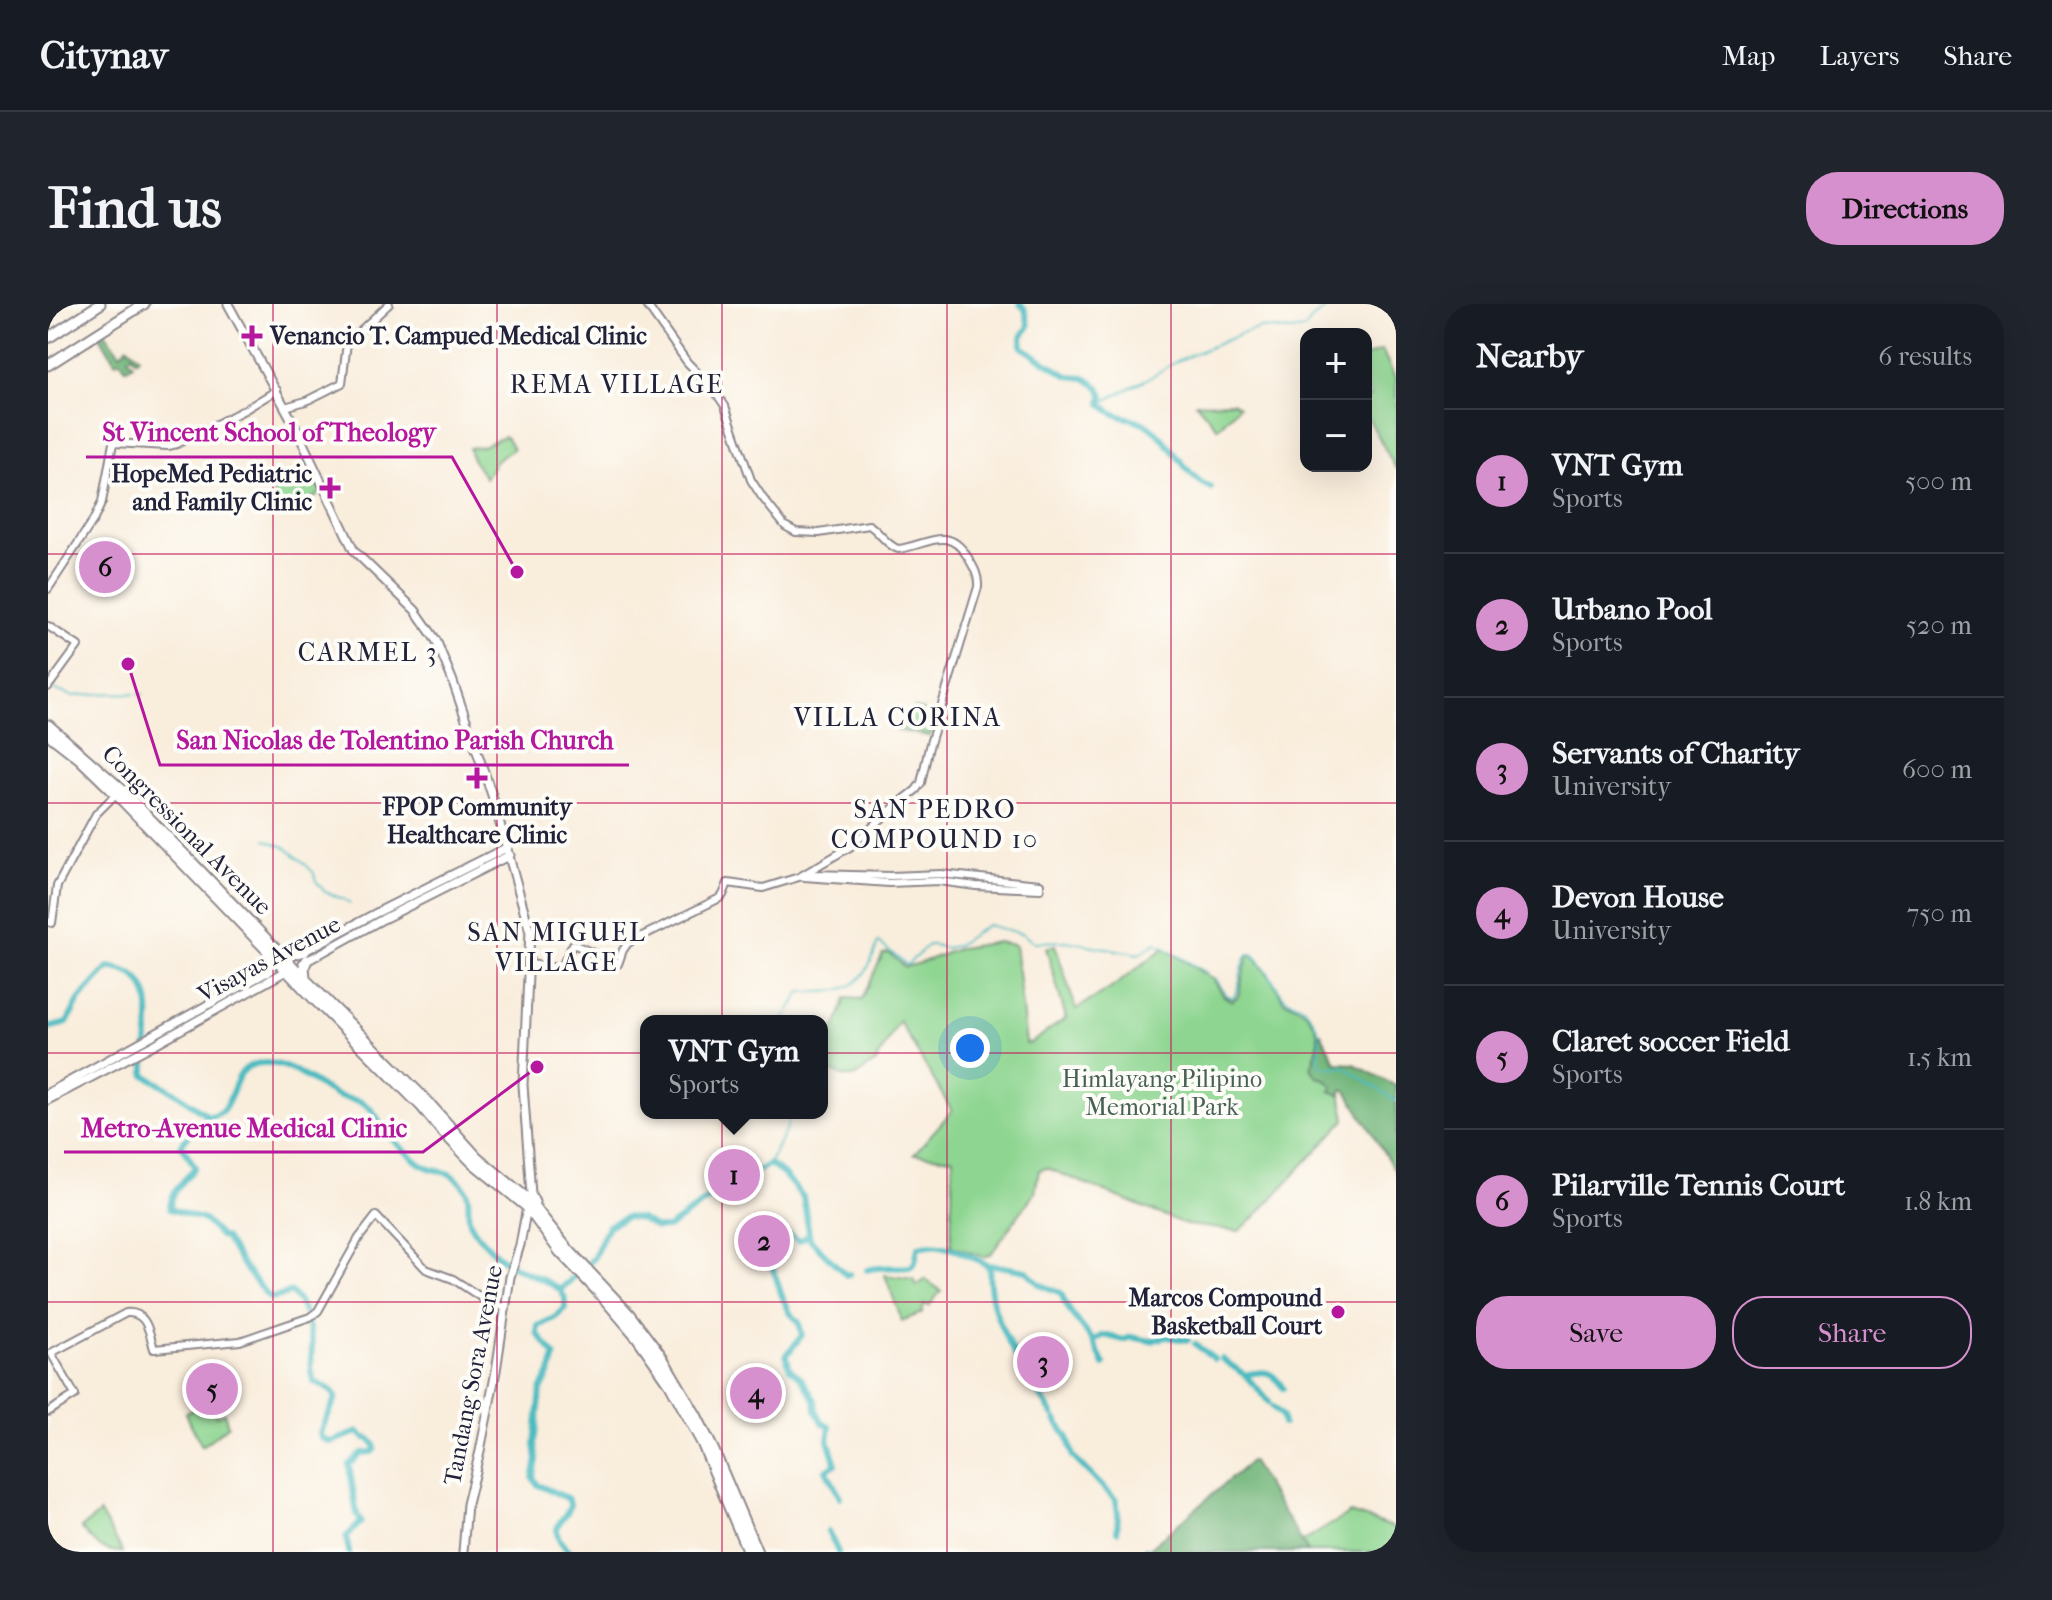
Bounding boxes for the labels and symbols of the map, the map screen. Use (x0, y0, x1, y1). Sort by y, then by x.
place label: Venancio T. Campued Medical Clinic (269, 322, 647, 350)
marker: Venancio T. Campued Medical Clinic (241, 325, 263, 347)
district label: REMA VILLAGE (510, 369, 724, 400)
callout: St Vincent School of Theology (86, 407, 452, 457)
text: St Vincent School of Theology (102, 417, 438, 448)
place label: HopeMed Pediatric and Family Clinic (111, 460, 312, 516)
marker: HopeMed Pediatric and Family Clinic (319, 477, 341, 499)
pin: 6 (79, 537, 131, 597)
district label: CARMEL 3 (298, 637, 438, 668)
district label: VILLA CORINA (793, 702, 1002, 733)
callout: San Nicolas de Tolentino Parish Church (160, 715, 629, 765)
text: San Nicolas de Tolentino Parish Church (176, 725, 614, 756)
street label: Congressional Avenue (97, 740, 278, 921)
marker: FPOP Community Healthcare Clinic (466, 767, 488, 789)
place label: FPOP Community Healthcare Clinic (381, 793, 573, 849)
district label: SAN PEDRO COMPOUND 10 (831, 794, 1039, 855)
street label: Visayas Avenue (192, 910, 345, 1009)
district label: SAN MIGUEL VILLAGE (467, 917, 647, 978)
your location (950, 1028, 990, 1068)
park label: Himlayang Pilipino Memorial Park (1062, 1065, 1262, 1121)
callout: Metro-Avenue Medical Clinic (64, 1102, 423, 1152)
text: Metro-Avenue Medical Clinic (81, 1113, 408, 1144)
pin: 1 (708, 1145, 760, 1205)
pin: 2 (738, 1211, 790, 1271)
street label: Tandang Sora Avenue (438, 1263, 508, 1487)
place label: Marcos Compound Basketball Court (1128, 1284, 1323, 1340)
marker: Marcos Compound Basketball Court (1329, 1303, 1347, 1321)
pin: 3 (1017, 1332, 1069, 1392)
pin: 5 (186, 1359, 238, 1419)
pin: 4 (730, 1363, 782, 1423)

